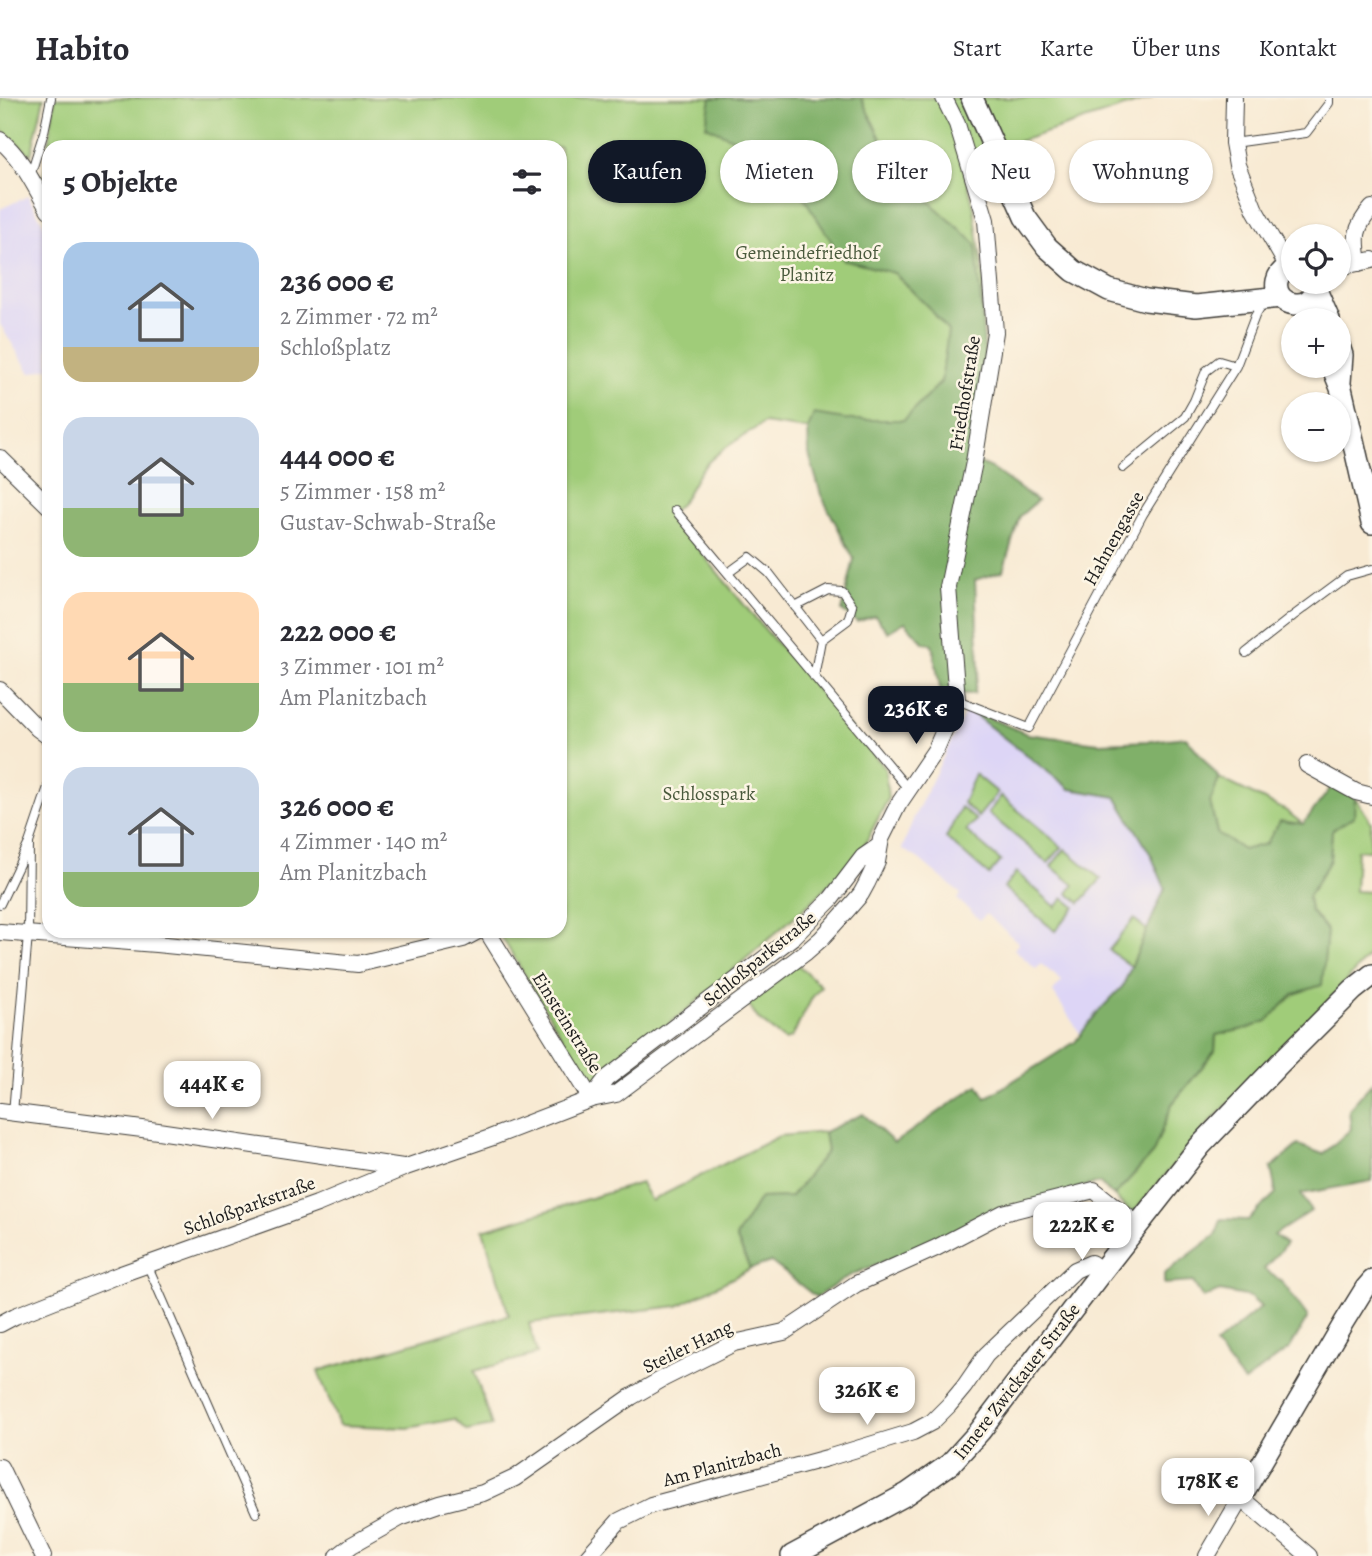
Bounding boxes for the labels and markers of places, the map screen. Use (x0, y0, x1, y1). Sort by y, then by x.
pin: 236K € (859, 686, 973, 746)
pin: 444K € (155, 1062, 269, 1121)
pin: 222K € (1025, 1202, 1139, 1262)
pin: 326K € (810, 1368, 924, 1427)
pin: 178K € (1151, 1458, 1265, 1518)

